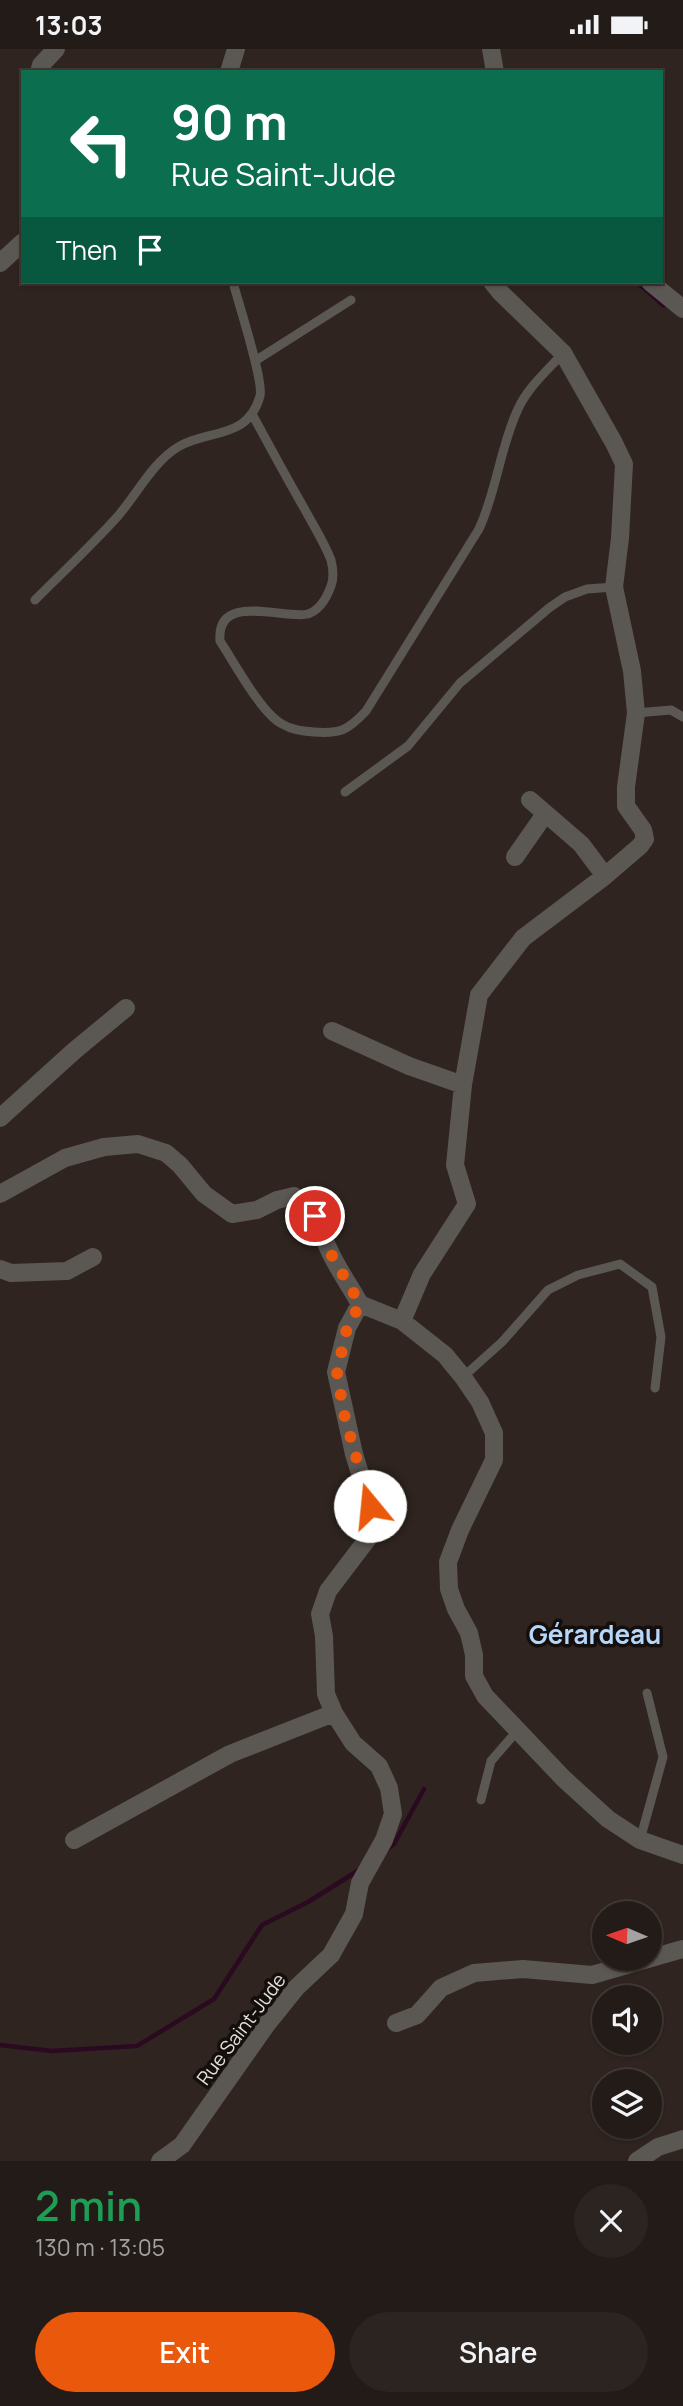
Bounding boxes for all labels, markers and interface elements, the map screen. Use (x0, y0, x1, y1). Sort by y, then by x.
text: 13:03 (35, 7, 103, 43)
text: 90 m (171, 88, 288, 155)
icon: left (56, 98, 147, 189)
text: Rue Saint-Jude (171, 152, 396, 196)
icon: arrive (131, 231, 169, 269)
text: Then (56, 232, 117, 268)
pin (285, 1186, 345, 1246)
icon: arrive (296, 1197, 334, 1235)
position arrow (333, 1469, 407, 1543)
district label: Gérardeau (529, 1616, 661, 1652)
north arrow (592, 1901, 662, 1971)
map controls (592, 1901, 662, 2139)
street label: Rue Saint-Jude (190, 1968, 292, 2090)
button: sound (592, 1985, 662, 2055)
button: layers (592, 2069, 662, 2139)
text: 2 min (35, 2176, 142, 2234)
button: close (574, 2184, 648, 2258)
text: 130 m · 13:05 (35, 2231, 165, 2263)
button: Exit (35, 2312, 335, 2392)
button: Share (349, 2312, 648, 2392)

